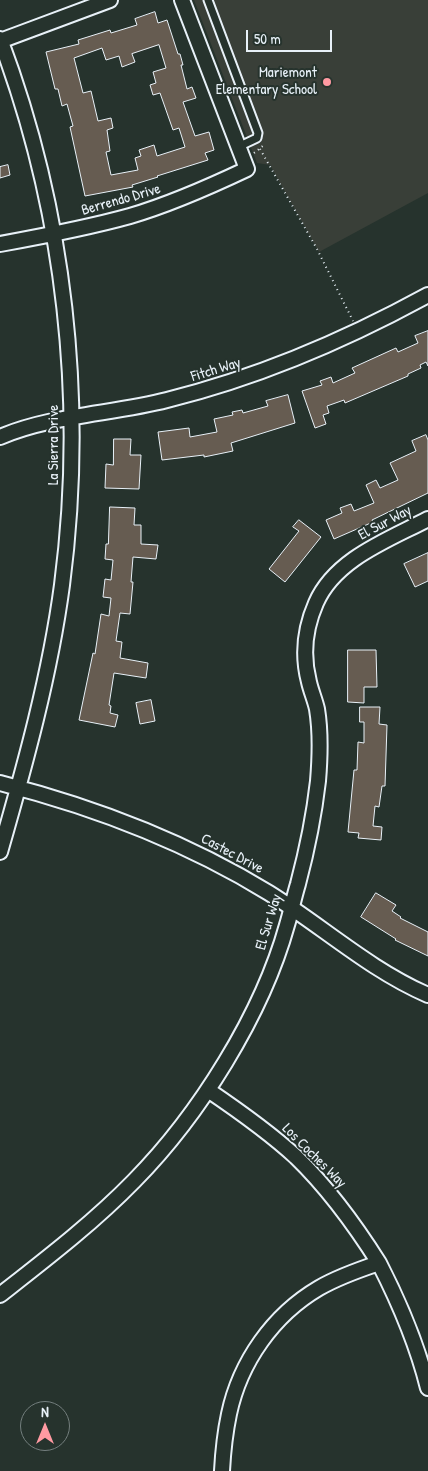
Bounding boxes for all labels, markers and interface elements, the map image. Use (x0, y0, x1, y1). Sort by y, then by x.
scale bar (248, 20, 334, 52)
text: 50 m (254, 28, 281, 49)
place label: Mariemont Elementary School (216, 64, 317, 99)
marker: Mariemont Elementary School (321, 76, 333, 88)
street label: Berrendo Drive (79, 180, 163, 220)
street label: Fitch Way (189, 354, 243, 386)
street label: La Sierra Drive (45, 405, 63, 485)
street label: El Sur Way (355, 502, 415, 544)
street label: Castec Drive (198, 830, 266, 878)
street label: El Sur Way (252, 892, 286, 952)
street label: Los Coches Way (278, 1120, 350, 1192)
north arrow (20, 1401, 70, 1451)
text: N (41, 1402, 49, 1421)

